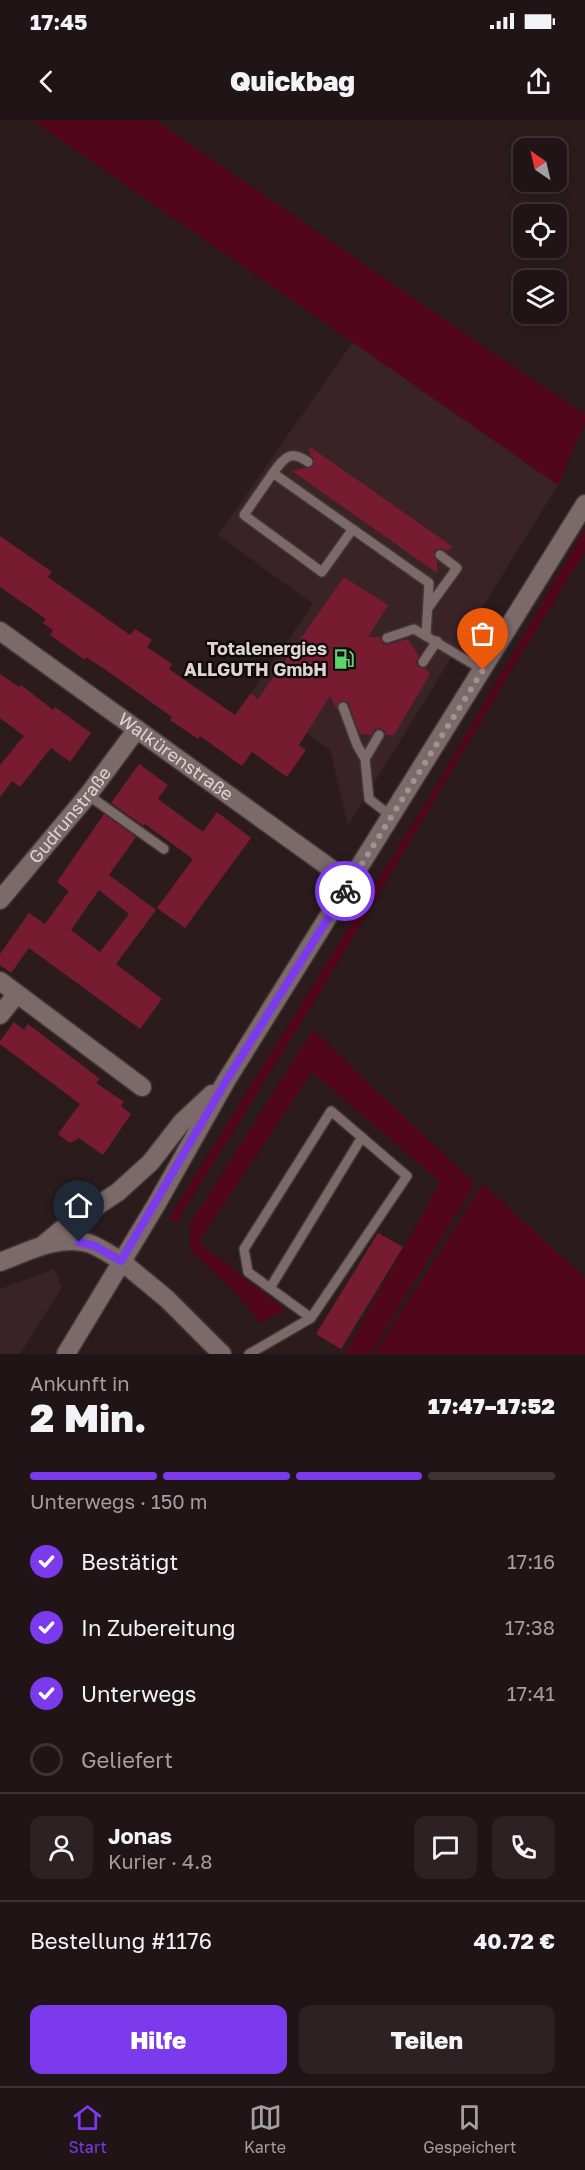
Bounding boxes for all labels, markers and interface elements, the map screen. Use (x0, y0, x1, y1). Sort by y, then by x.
text: 17:45 (30, 8, 88, 35)
icon: back (30, 65, 63, 98)
text: Quickbag (230, 65, 355, 97)
icon: share (522, 65, 555, 98)
north arrow (513, 138, 567, 192)
map controls (513, 138, 567, 324)
button: locate (513, 204, 567, 258)
button: layers (513, 270, 567, 324)
pin (457, 608, 508, 670)
icon: bag (466, 617, 499, 650)
place label: Totalenergies ALLGUTH GmbH (184, 637, 327, 680)
fuel station icon: Totalenergies ALLGUTH GmbH (332, 647, 356, 671)
street label: Walkürenstraße (114, 707, 238, 805)
street label: Gudrunstraße (23, 762, 115, 867)
courier (315, 861, 375, 921)
icon: bike (329, 875, 362, 908)
pin (53, 1180, 104, 1242)
icon: home (62, 1189, 95, 1222)
text: Ankunft in (30, 1371, 130, 1395)
text: 17:47–17:52 (428, 1392, 555, 1419)
text: 2 Min. (30, 1394, 147, 1441)
text: Unterwegs · 150 m (30, 1489, 207, 1513)
icon: check (30, 1545, 63, 1578)
text: Bestätigt (81, 1548, 178, 1575)
text: 17:16 (507, 1549, 555, 1573)
icon: check (30, 1611, 63, 1644)
text: In Zubereitung (81, 1614, 236, 1641)
text: 17:38 (505, 1615, 555, 1639)
icon: check (30, 1677, 63, 1710)
text: Unterwegs (81, 1680, 197, 1707)
text: 17:41 (507, 1681, 555, 1705)
text: Geliefert (81, 1746, 173, 1773)
button: person (30, 1816, 93, 1879)
button: chat (414, 1816, 477, 1879)
button: phone (492, 1816, 555, 1879)
text: Jonas (108, 1822, 172, 1849)
text: Kurier · 4.8 (108, 1849, 212, 1873)
text: Bestellung #1176 (30, 1927, 212, 1954)
text: 40.72 € (473, 1927, 555, 1954)
button: Hilfe (30, 2005, 287, 2074)
button: Teilen (299, 2005, 555, 2074)
tab: Start (69, 2101, 107, 2157)
tab: Karte (244, 2101, 286, 2157)
tab: Gespeichert (423, 2101, 516, 2157)

